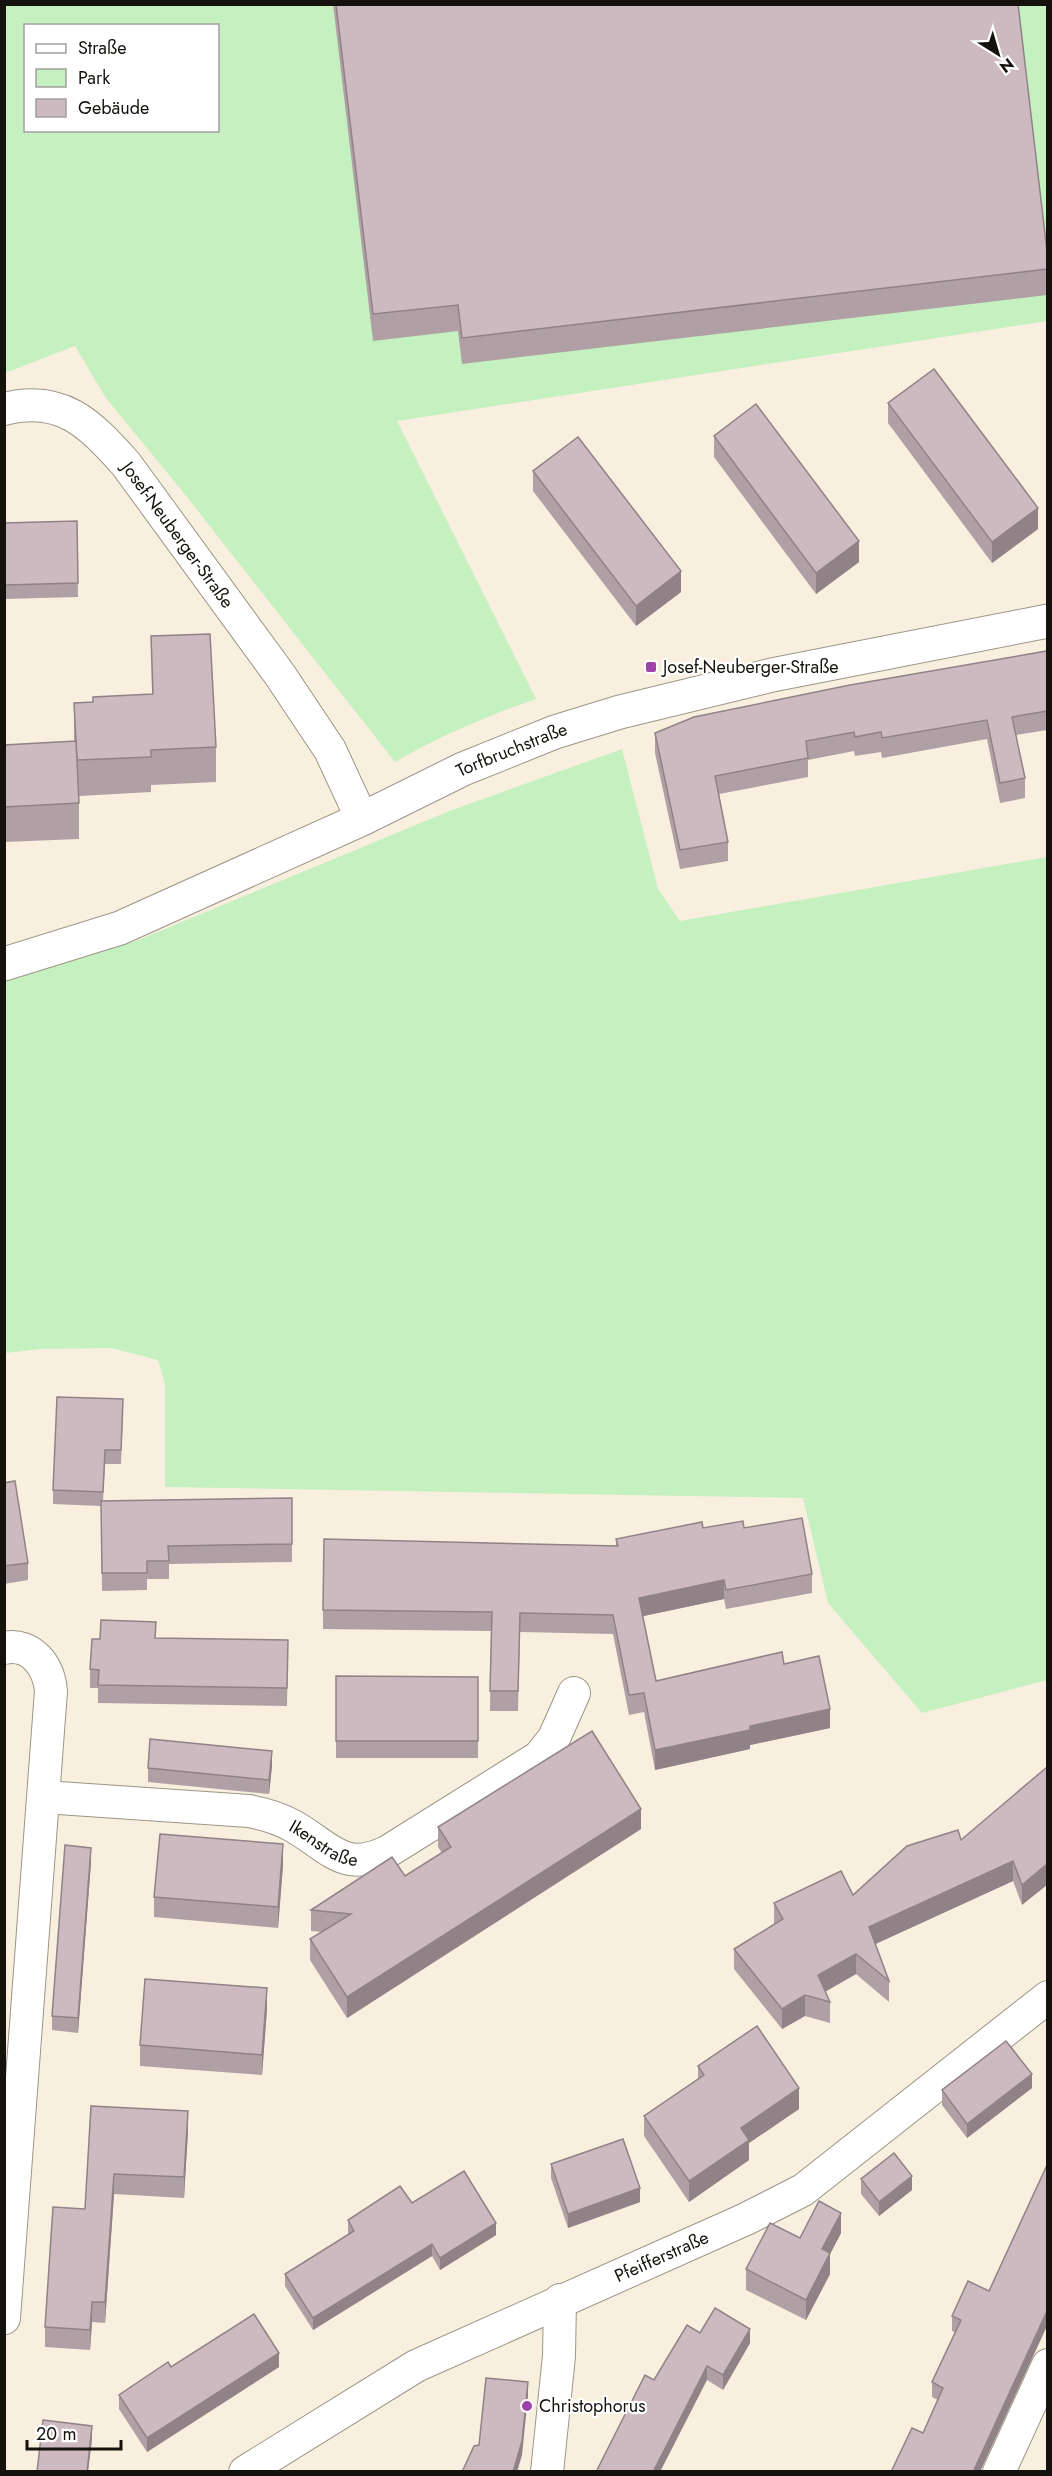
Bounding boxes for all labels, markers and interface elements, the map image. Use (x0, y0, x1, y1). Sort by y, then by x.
legend (24, 24, 219, 132)
north arrow (968, 24, 1028, 84)
text: Straße (78, 35, 126, 61)
text: N (995, 53, 1019, 79)
text: Park (78, 65, 110, 91)
text: Gebäude (78, 95, 149, 121)
street label: Josef-Neuberger-Straße (114, 455, 240, 614)
place label: Josef-Neuberger-Straße (661, 654, 839, 680)
marker: Josef-Neuberger-Straße (644, 660, 658, 674)
street label: Torfbruchstraße (452, 716, 570, 783)
street label: Ikenstraße (284, 1813, 359, 1873)
street label: Pfeifferstraße (610, 2224, 713, 2289)
place label: Christophorus (539, 2393, 645, 2419)
marker: Christophorus (520, 2399, 534, 2413)
scale bar (27, 2413, 122, 2451)
text: 20 m (36, 2421, 76, 2447)

